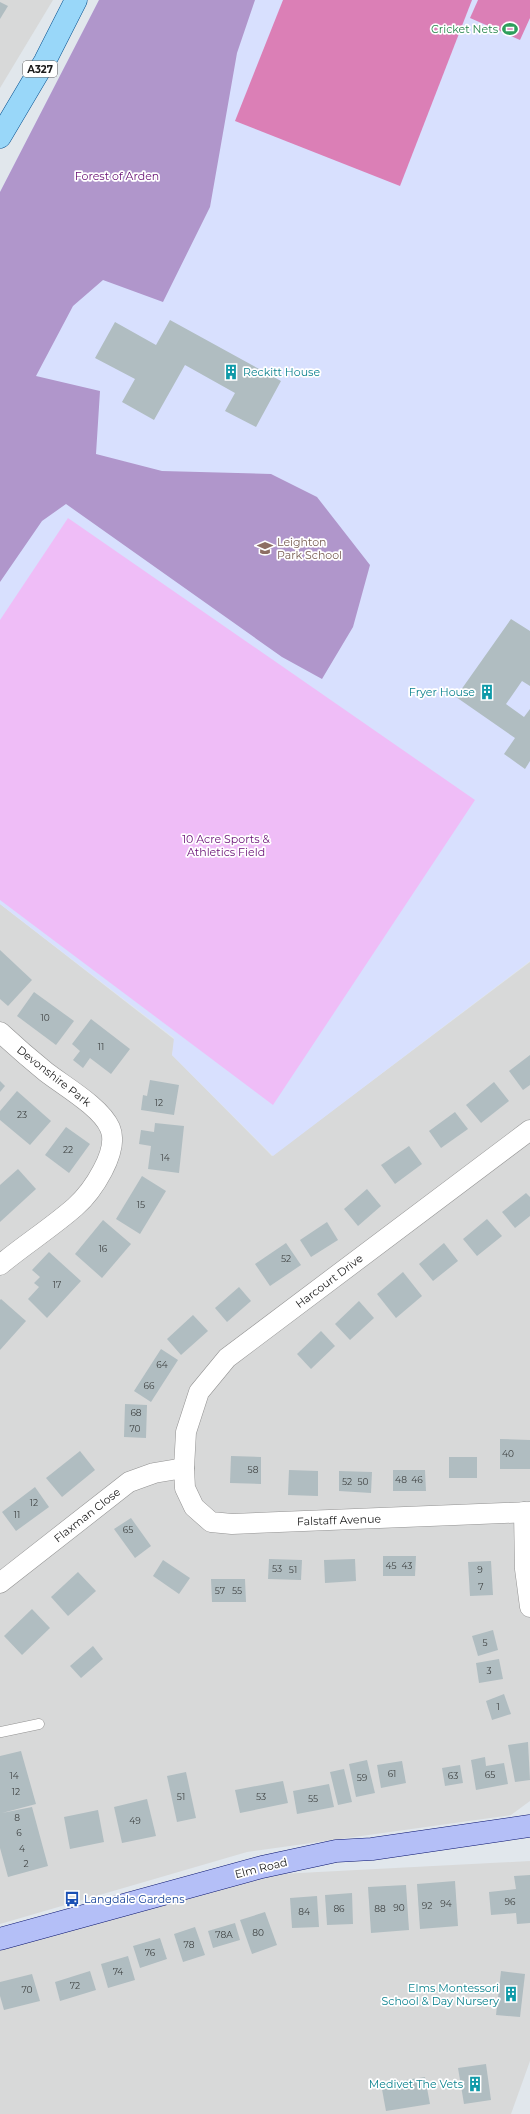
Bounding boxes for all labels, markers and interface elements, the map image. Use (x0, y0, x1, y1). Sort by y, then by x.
sports icon: Cricket Nets (501, 20, 519, 38)
place label: Cricket Nets (431, 22, 499, 36)
road number: A327 (23, 61, 57, 77)
park label: Forest of Arden (75, 169, 159, 183)
building icon: Reckitt House (222, 363, 240, 381)
place label: Reckitt House (243, 365, 320, 379)
place label: Leighton Park School (277, 535, 342, 562)
school or university icon: Leighton Park School (256, 539, 274, 557)
building icon: Fryer House (478, 683, 496, 701)
place label: Fryer House (409, 685, 475, 699)
park label: 10 Acre Sports & Athletics Field (182, 832, 271, 859)
house number: 10 (40, 1012, 50, 1023)
house number: 11 (98, 1041, 104, 1052)
street label: Devonshire Park (14, 1043, 94, 1110)
house number: 12 (155, 1097, 163, 1108)
house number: 23 (17, 1109, 27, 1120)
house number: 22 (63, 1144, 73, 1155)
house number: 14 (160, 1152, 170, 1163)
house number: 15 (137, 1199, 145, 1210)
house number: 16 (99, 1243, 108, 1254)
street label: Harcourt Drive (293, 1251, 366, 1311)
house number: 52 (281, 1253, 291, 1264)
house number: 17 (53, 1279, 61, 1290)
house number: 64 (156, 1359, 168, 1370)
house number: 66 (144, 1380, 155, 1391)
house number: 68 (130, 1407, 142, 1418)
house number: 70 (129, 1423, 141, 1434)
house number: 40 (502, 1448, 514, 1459)
house number: 58 (248, 1464, 259, 1475)
house number: 48 (395, 1474, 407, 1485)
house number: 46 (411, 1474, 423, 1485)
house number: 52 (342, 1476, 352, 1487)
house number: 50 (357, 1476, 369, 1487)
street label: Flaxman Close (51, 1485, 123, 1545)
house number: 12 (30, 1497, 38, 1508)
house number: 11 (14, 1509, 20, 1520)
street label: Falstaff Avenue (297, 1512, 382, 1528)
house number: 65 (123, 1524, 133, 1535)
house number: 45 (385, 1560, 397, 1571)
house number: 43 (402, 1560, 412, 1571)
house number: 53 (272, 1563, 282, 1574)
house number: 51 (289, 1564, 297, 1575)
house number: 9 (477, 1564, 483, 1575)
house number: 7 (478, 1581, 484, 1592)
house number: 57 (215, 1585, 225, 1596)
house number: 55 (232, 1585, 242, 1596)
house number: 5 (482, 1637, 488, 1648)
house number: 3 (486, 1665, 492, 1676)
house number: 1 (496, 1701, 500, 1712)
house number: 61 (388, 1768, 396, 1779)
house number: 65 (485, 1769, 495, 1780)
house number: 14 (9, 1770, 19, 1781)
house number: 63 (448, 1770, 458, 1781)
house number: 59 (357, 1772, 368, 1783)
house number: 12 (12, 1786, 20, 1797)
house number: 51 (177, 1791, 185, 1802)
house number: 53 (256, 1791, 266, 1802)
house number: 55 (308, 1793, 318, 1804)
house number: 8 (14, 1812, 20, 1823)
house number: 49 (129, 1815, 141, 1826)
house number: 6 (16, 1827, 22, 1838)
house number: 4 (19, 1843, 25, 1854)
street label: Elm Road (233, 1855, 289, 1881)
house number: 2 (23, 1858, 29, 1869)
bus stop icon: Langdale Gardens (63, 1890, 81, 1908)
place label: Langdale Gardens (84, 1892, 185, 1906)
house number: 96 (505, 1896, 516, 1907)
house number: 94 (440, 1898, 452, 1909)
house number: 92 (422, 1900, 432, 1911)
house number: 90 (393, 1902, 405, 1913)
house number: 86 (333, 1903, 345, 1914)
house number: 88 (374, 1903, 386, 1914)
house number: 84 (298, 1906, 310, 1917)
house number: 80 (252, 1927, 264, 1938)
house number: 78A (215, 1929, 233, 1940)
house number: 78 (184, 1939, 195, 1950)
house number: 76 (145, 1947, 156, 1958)
house number: 74 (113, 1966, 123, 1977)
house number: 72 (70, 1980, 80, 1991)
place label: Elms Montessori School & Day Nursery (382, 1981, 499, 2008)
house number: 70 (21, 1984, 33, 1995)
building icon: Elms Montessori School & Day Nursery (502, 1985, 520, 2003)
building icon: Medivet The Vets (466, 2075, 484, 2093)
place label: Medivet The Vets (369, 2077, 464, 2091)

